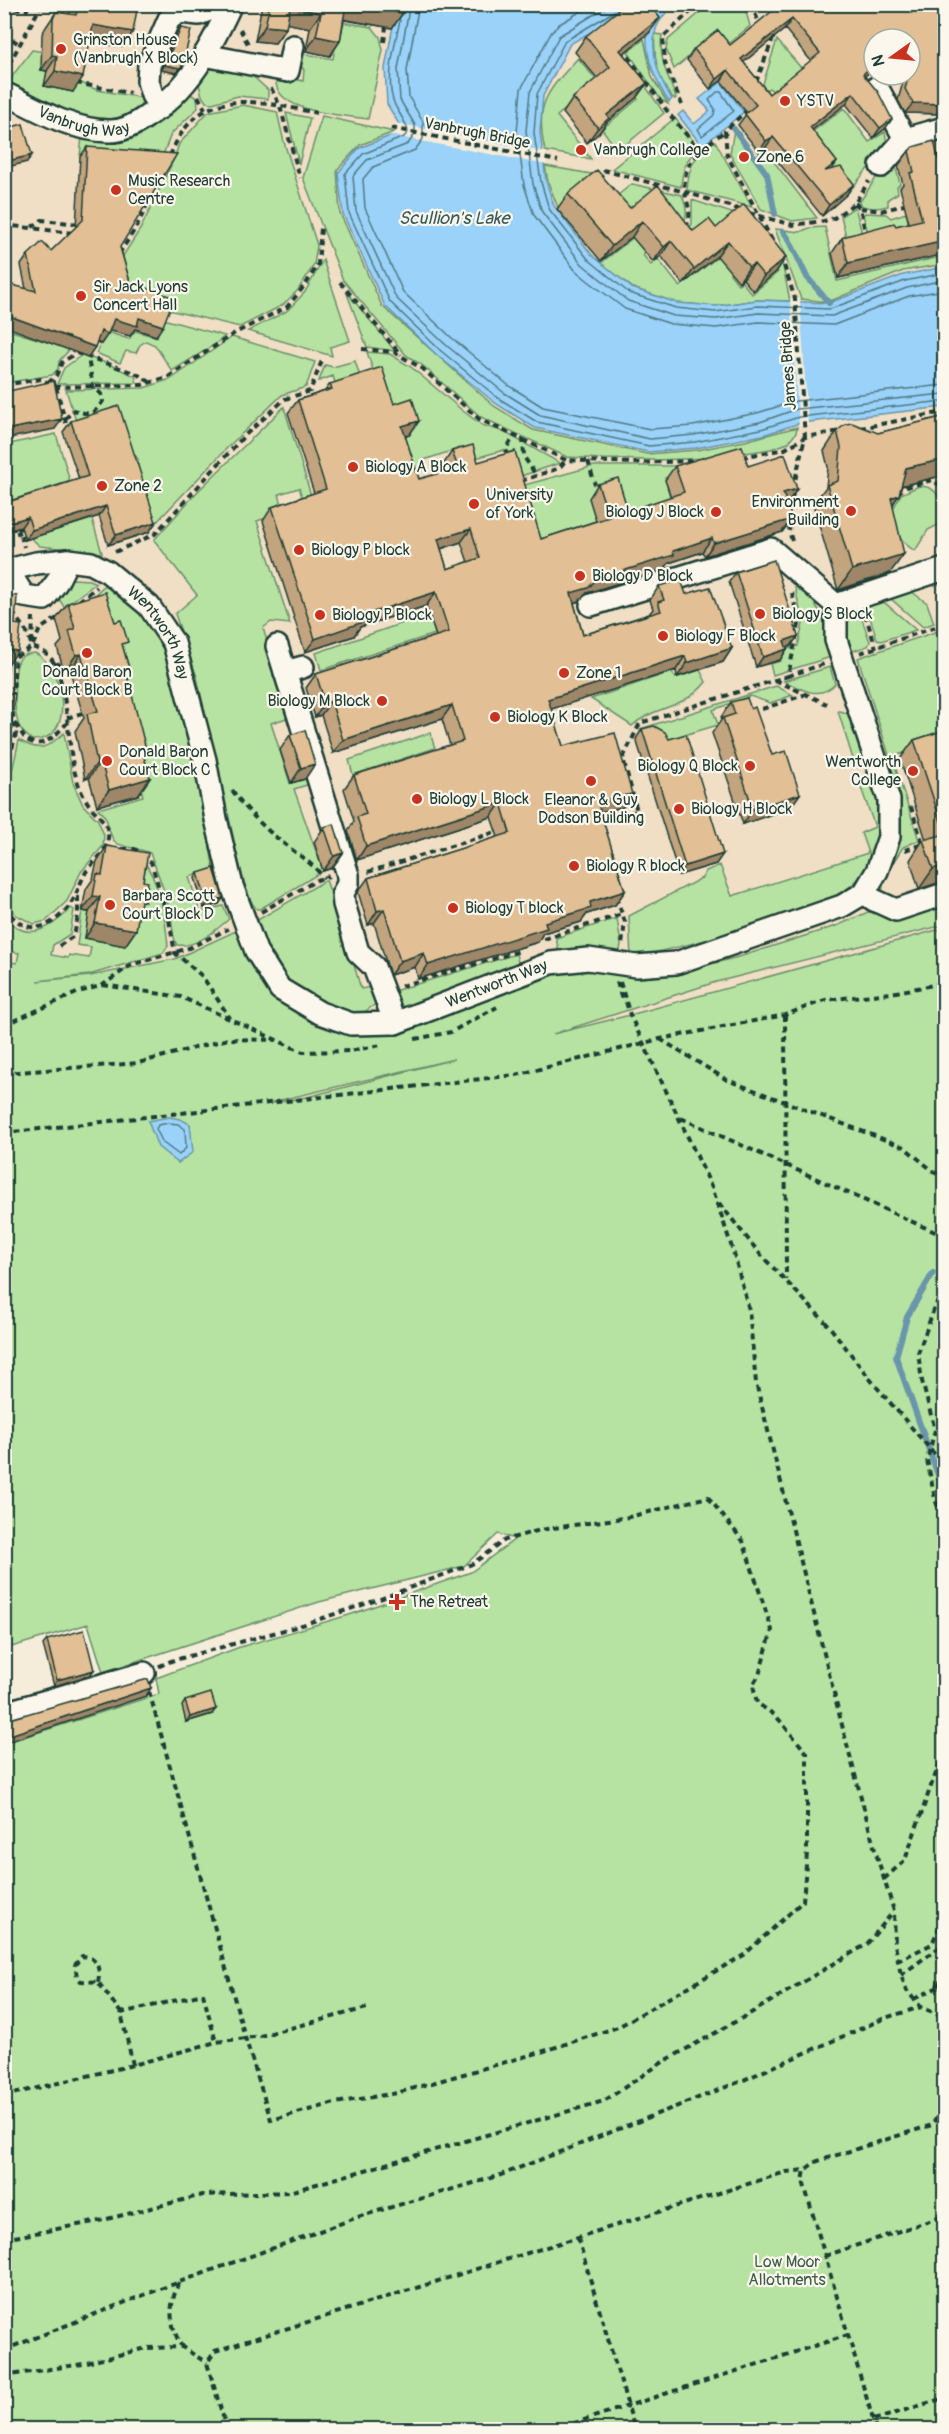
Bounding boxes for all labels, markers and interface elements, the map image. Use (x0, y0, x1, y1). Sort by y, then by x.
north arrow (862, 27, 922, 87)
place label: Grinston House (Vanbrugh X Block) (73, 30, 199, 68)
marker: Grinston House (Vanbrugh X Block) (54, 42, 68, 56)
text: N (867, 53, 890, 68)
place label: YSTV (796, 91, 834, 111)
marker: YSTV (778, 94, 792, 108)
street label: Vanbrugh Way (34, 101, 133, 141)
street label: Vanbrugh Bridge (422, 113, 532, 153)
place label: Vanbrugh College (593, 140, 709, 160)
marker: Vanbrugh College (574, 143, 588, 157)
place label: Zone 6 (756, 147, 804, 167)
marker: Zone 6 (737, 150, 751, 164)
place label: Music Research Centre (128, 171, 230, 209)
marker: Music Research Centre (109, 183, 123, 197)
water label: Scullion's Lake (399, 207, 511, 230)
place label: Sir Jack Lyons Concert Hall (93, 277, 188, 315)
marker: Sir Jack Lyons Concert Hall (74, 289, 88, 303)
street label: James Bridge (775, 321, 801, 411)
place label: Biology A Block (365, 457, 467, 477)
marker: Biology A Block (346, 460, 360, 474)
place label: Zone 2 (114, 476, 162, 496)
marker: Zone 2 (95, 479, 109, 493)
place label: University of York (486, 485, 553, 523)
place label: Environment Building (752, 492, 840, 530)
marker: University of York (467, 497, 481, 511)
place label: Biology J Block (605, 502, 704, 522)
marker: Environment Building (844, 504, 858, 518)
marker: Biology J Block (709, 505, 723, 519)
place label: Biology P block (311, 540, 410, 560)
marker: Biology P block (292, 543, 306, 557)
place label: Biology D Block (592, 566, 693, 586)
marker: Biology D Block (573, 569, 587, 583)
street label: Wentworth Way (123, 582, 193, 682)
place label: Biology S Block (772, 604, 873, 624)
place label: Biology P Block (332, 605, 432, 625)
marker: Biology S Block (753, 607, 767, 621)
marker: Biology P Block (313, 608, 327, 622)
place label: Biology F Block (675, 626, 776, 646)
marker: Biology F Block (656, 629, 670, 643)
marker: Donald Baron Court Block B (80, 646, 94, 660)
place label: Donald Baron Court Block B (42, 662, 132, 700)
place label: Zone 1 (576, 663, 621, 683)
marker: Zone 1 (557, 666, 571, 680)
place label: Biology M Block (268, 691, 370, 711)
marker: Biology M Block (375, 694, 389, 708)
place label: Biology K Block (507, 707, 608, 727)
marker: Biology K Block (488, 710, 502, 724)
place label: Donald Baron Court Block C (119, 742, 211, 780)
place label: Wentworth College (825, 752, 901, 790)
marker: Donald Baron Court Block C (100, 754, 114, 768)
place label: Biology Q Block (637, 756, 738, 776)
marker: Biology Q Block (743, 759, 757, 773)
marker: Wentworth College (906, 764, 920, 778)
marker: Eleanor & Guy Dodson Building (584, 774, 598, 788)
place label: Biology L Block (429, 789, 529, 809)
place label: Eleanor & Guy Dodson Building (538, 790, 644, 828)
marker: Biology L Block (410, 792, 424, 806)
place label: Biology H Block (691, 799, 792, 819)
marker: Biology H Block (672, 802, 686, 816)
place label: Biology R block (586, 856, 685, 876)
marker: Biology R block (567, 859, 581, 873)
place label: Barbara Scott Court Block D (122, 886, 216, 924)
marker: Barbara Scott Court Block D (103, 898, 117, 912)
place label: Biology T block (465, 898, 564, 918)
marker: Biology T block (446, 901, 460, 915)
street label: Wentworth Way (443, 955, 550, 1013)
place label: The Retreat (410, 1592, 489, 1612)
marker: The Retreat (388, 1593, 406, 1611)
park label: Low Moor Allotments (748, 2252, 826, 2290)

